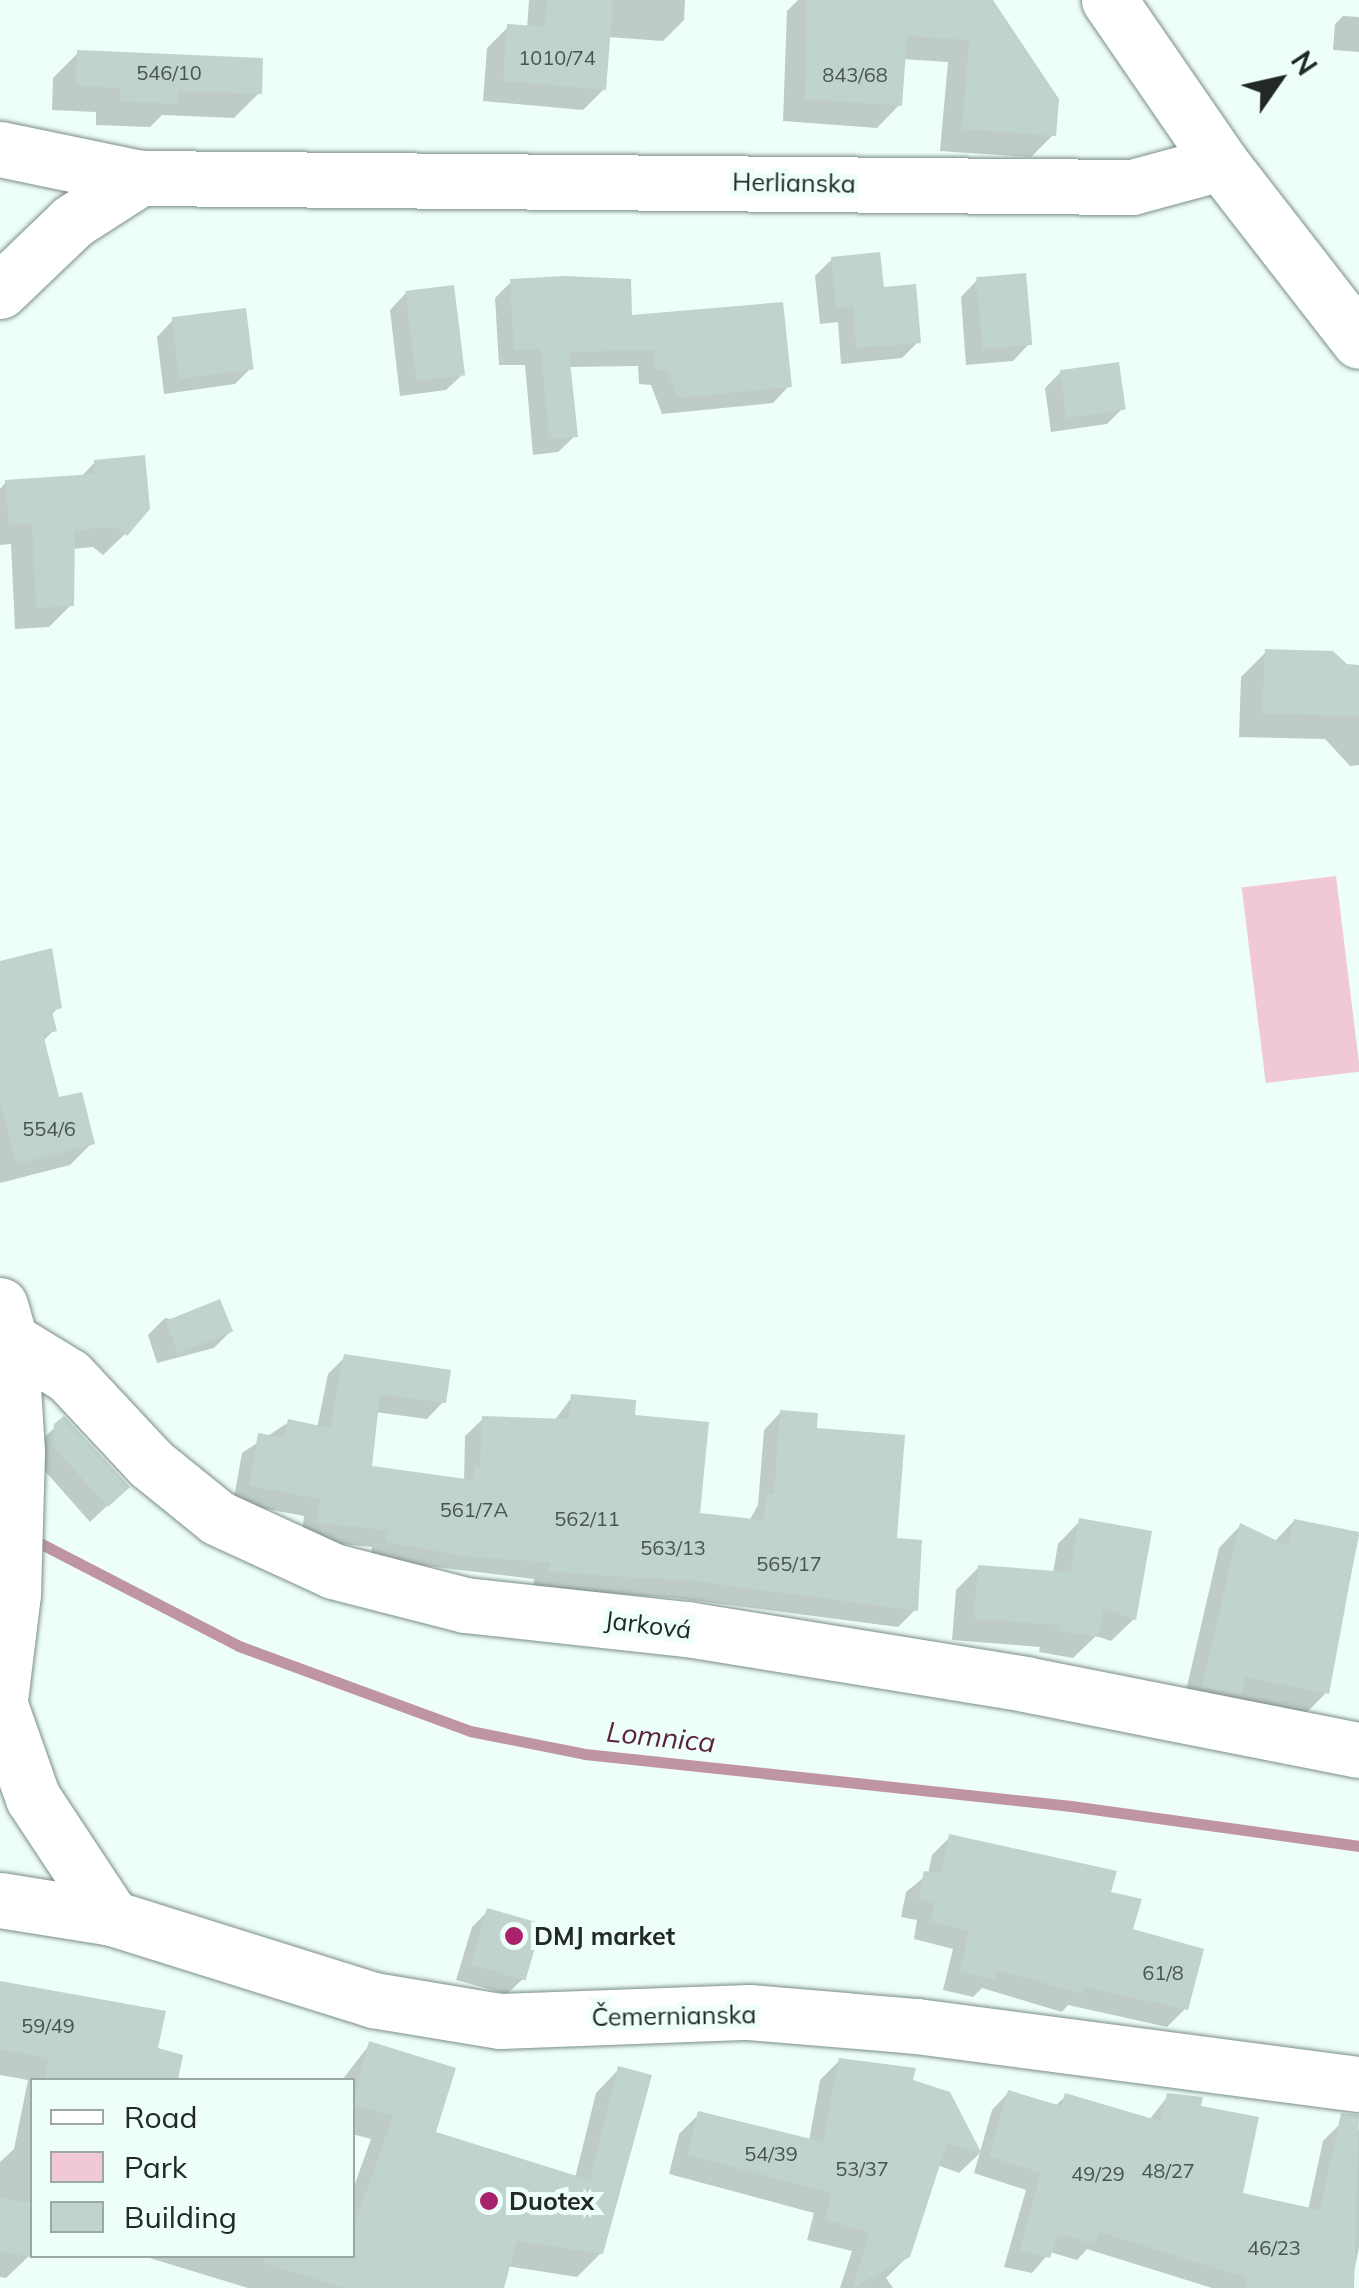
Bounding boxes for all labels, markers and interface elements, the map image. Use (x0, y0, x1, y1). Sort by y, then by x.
north arrow (1229, 30, 1329, 130)
text: N (1284, 44, 1325, 81)
house number: 1010/74 (518, 45, 596, 69)
house number: 546/10 (136, 60, 202, 84)
house number: 843/68 (822, 62, 888, 86)
street label: Herlianska (732, 167, 856, 199)
house number: 554/6 (22, 1116, 76, 1140)
house number: 561/7A (440, 1497, 508, 1521)
house number: 562/11 (554, 1506, 620, 1530)
house number: 563/13 (640, 1535, 706, 1559)
house number: 565/17 (756, 1551, 822, 1575)
street label: Jarková (603, 1605, 693, 1645)
water label: Lomnica (605, 1715, 717, 1759)
place label: DMJ market (534, 1921, 675, 1951)
marker: DMJ market (503, 1925, 525, 1947)
house number: 61/8 (1142, 1960, 1184, 1984)
street label: Čemernianska (591, 2000, 757, 2032)
house number: 59/49 (21, 2013, 75, 2037)
legend (30, 2078, 355, 2258)
text: Road (124, 2098, 198, 2136)
house number: 54/39 (744, 2141, 798, 2165)
text: Park (124, 2148, 187, 2186)
house number: 53/37 (835, 2156, 889, 2180)
house number: 48/27 (1141, 2158, 1195, 2182)
house number: 49/29 (1071, 2161, 1125, 2185)
place label: Duotex (509, 2186, 594, 2216)
marker: Duotex (478, 2190, 500, 2212)
text: Building (124, 2198, 237, 2236)
house number: 46/23 (1247, 2235, 1301, 2259)

